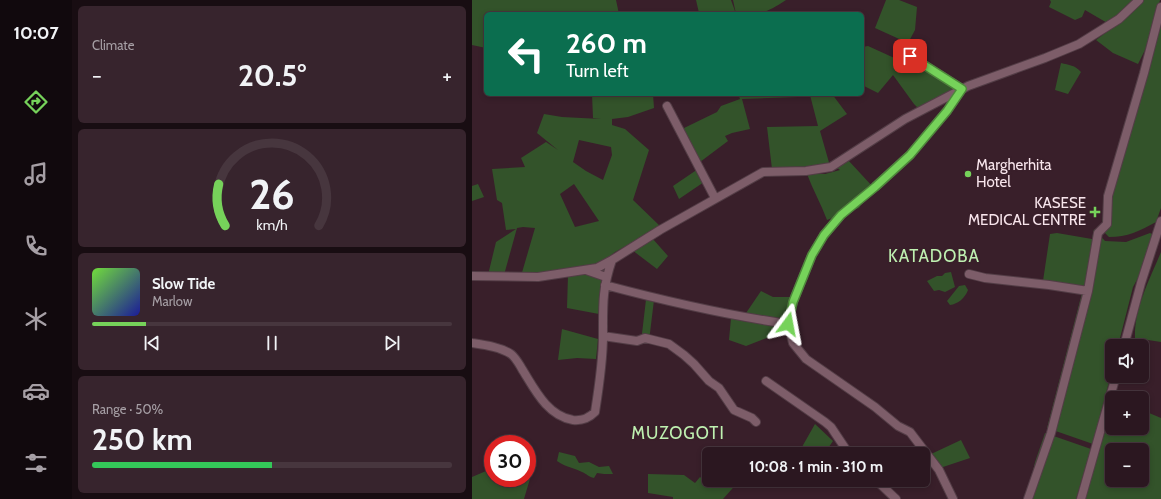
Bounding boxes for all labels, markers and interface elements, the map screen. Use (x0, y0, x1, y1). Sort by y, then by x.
text: 10:07 (13, 22, 59, 44)
text: 260 m (566, 26, 647, 60)
icon: left (500, 28, 552, 80)
text: Climate (92, 37, 134, 53)
pin (893, 39, 927, 73)
icon: arrive (899, 45, 921, 67)
text: 20.5° (238, 57, 306, 94)
text: Turn left (566, 60, 629, 82)
text: − (92, 62, 102, 89)
text: + (442, 62, 452, 89)
icon: directions (22, 88, 50, 116)
place label: Margherhita Hotel (976, 156, 1052, 191)
icon: music (22, 160, 50, 188)
text: 26 (249, 169, 295, 219)
marker: Margherhita Hotel (963, 169, 973, 179)
place label: KASESE MEDICAL CENTRE (968, 194, 1086, 229)
marker: KASESE MEDICAL CENTRE (1089, 206, 1101, 218)
text: km/h (256, 215, 288, 233)
icon: phone (22, 232, 50, 260)
district label: KATADOBA (888, 246, 980, 266)
text: Slow Tide (152, 275, 215, 293)
text: Marlow (152, 293, 192, 309)
position arrow (767, 303, 809, 345)
icon: climate (22, 305, 50, 333)
icon: previous (141, 332, 163, 354)
icon: pause (261, 332, 283, 354)
icon: next (381, 332, 403, 354)
map controls (1105, 339, 1149, 487)
button: sound (1105, 339, 1149, 383)
icon: car (22, 377, 50, 405)
button: + (1105, 391, 1149, 435)
text: Range · 50% (92, 401, 163, 417)
text: 250 km (92, 421, 193, 458)
district label: MUZOGOTI (631, 423, 725, 443)
speed limit sign: 30 (484, 435, 536, 487)
button: − (1105, 443, 1149, 487)
icon: filters (22, 449, 50, 477)
text: 10:08 · 1 min · 310 m (749, 458, 883, 476)

